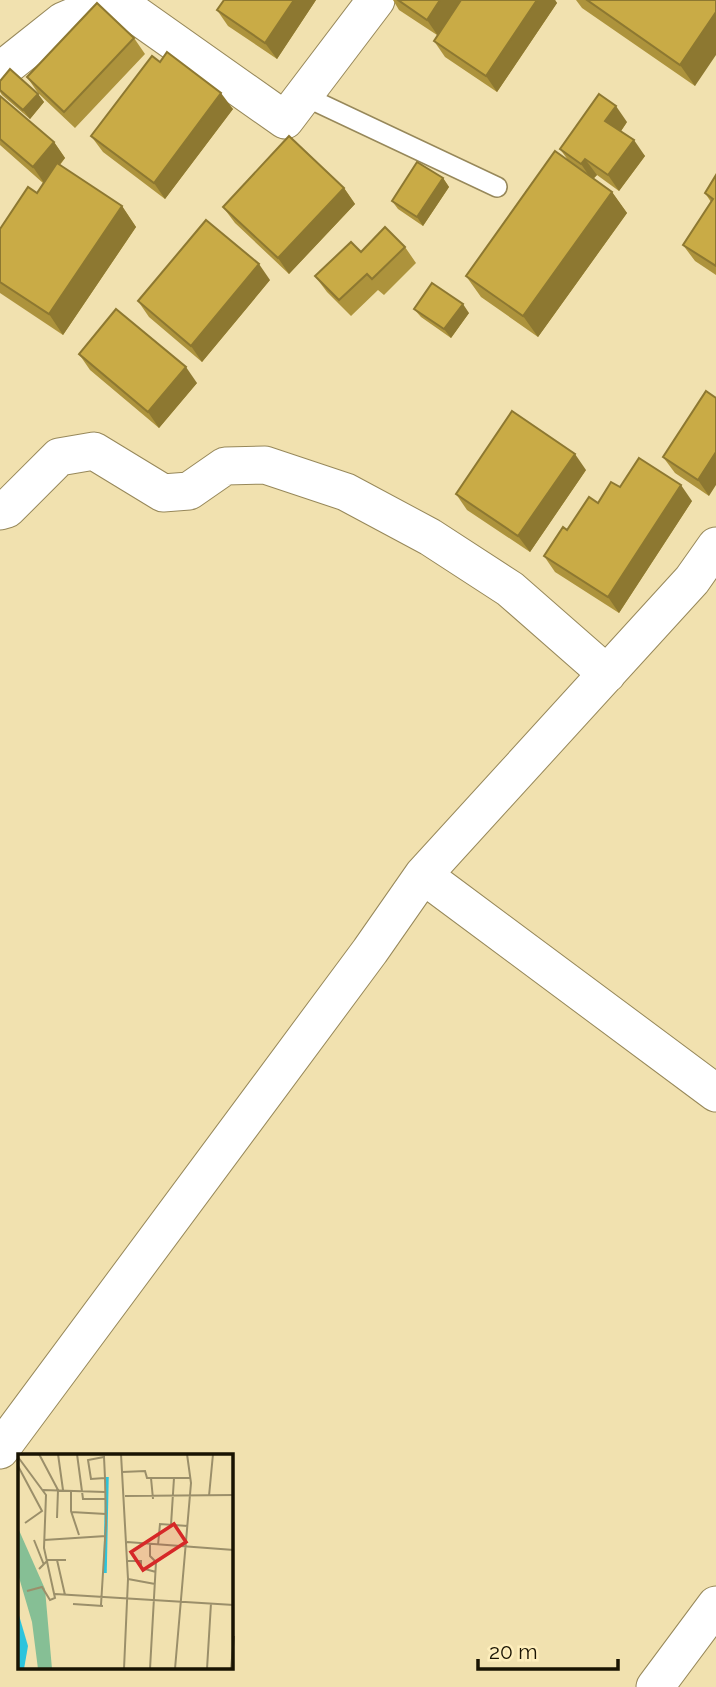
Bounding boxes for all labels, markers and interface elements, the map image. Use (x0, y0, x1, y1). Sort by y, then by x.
inset map (18, 1454, 233, 1670)
scale bar (478, 1628, 618, 1672)
text: 20 m (489, 1639, 537, 1664)

